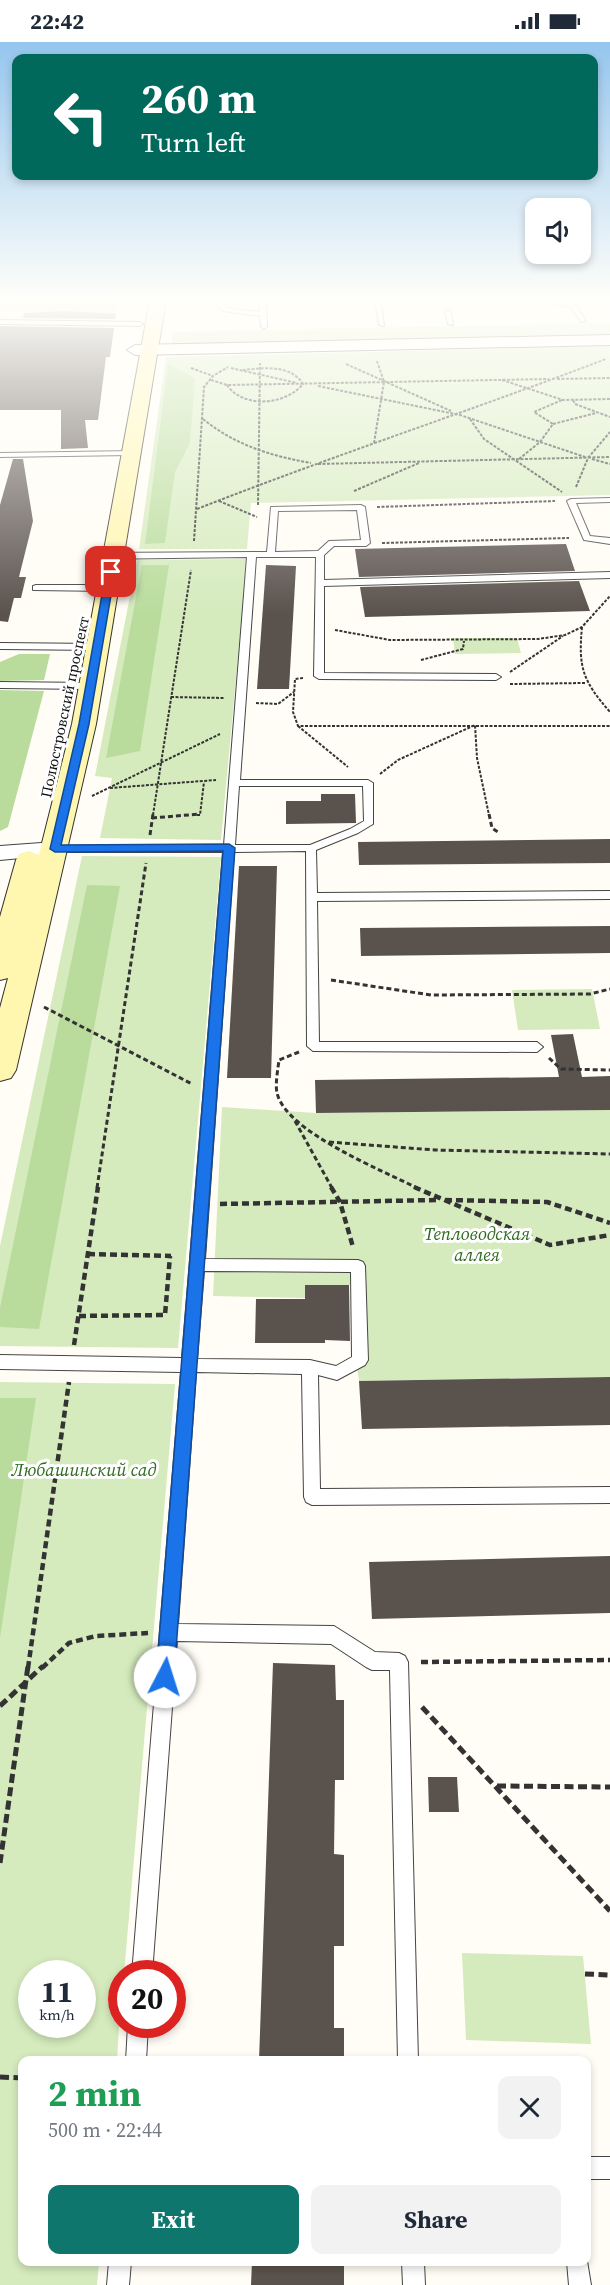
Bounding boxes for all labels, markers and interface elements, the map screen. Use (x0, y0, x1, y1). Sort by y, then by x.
text: 22:42 (30, 6, 84, 36)
text: 260 m (141, 69, 256, 127)
icon: left (42, 78, 120, 156)
text: Turn left (141, 124, 245, 161)
map controls (525, 198, 591, 264)
button: sound (525, 198, 591, 264)
pin (85, 546, 136, 597)
icon: arrive (94, 555, 127, 588)
street label: Полюстровский проспект (35, 614, 94, 799)
park label: Тепловодская аллея (424, 1221, 530, 1267)
park label: Любашинский сад (11, 1457, 157, 1482)
position arrow (133, 1645, 197, 1709)
speed limit sign: 20 (108, 1960, 186, 2038)
text: 11 (41, 1971, 73, 2012)
text: km/h (39, 2004, 75, 2025)
text: 2 min (48, 2069, 141, 2118)
button: close (498, 2076, 561, 2139)
text: 500 m · 22:44 (48, 2116, 162, 2144)
button: Exit (48, 2185, 299, 2254)
button: Share (311, 2185, 561, 2254)

